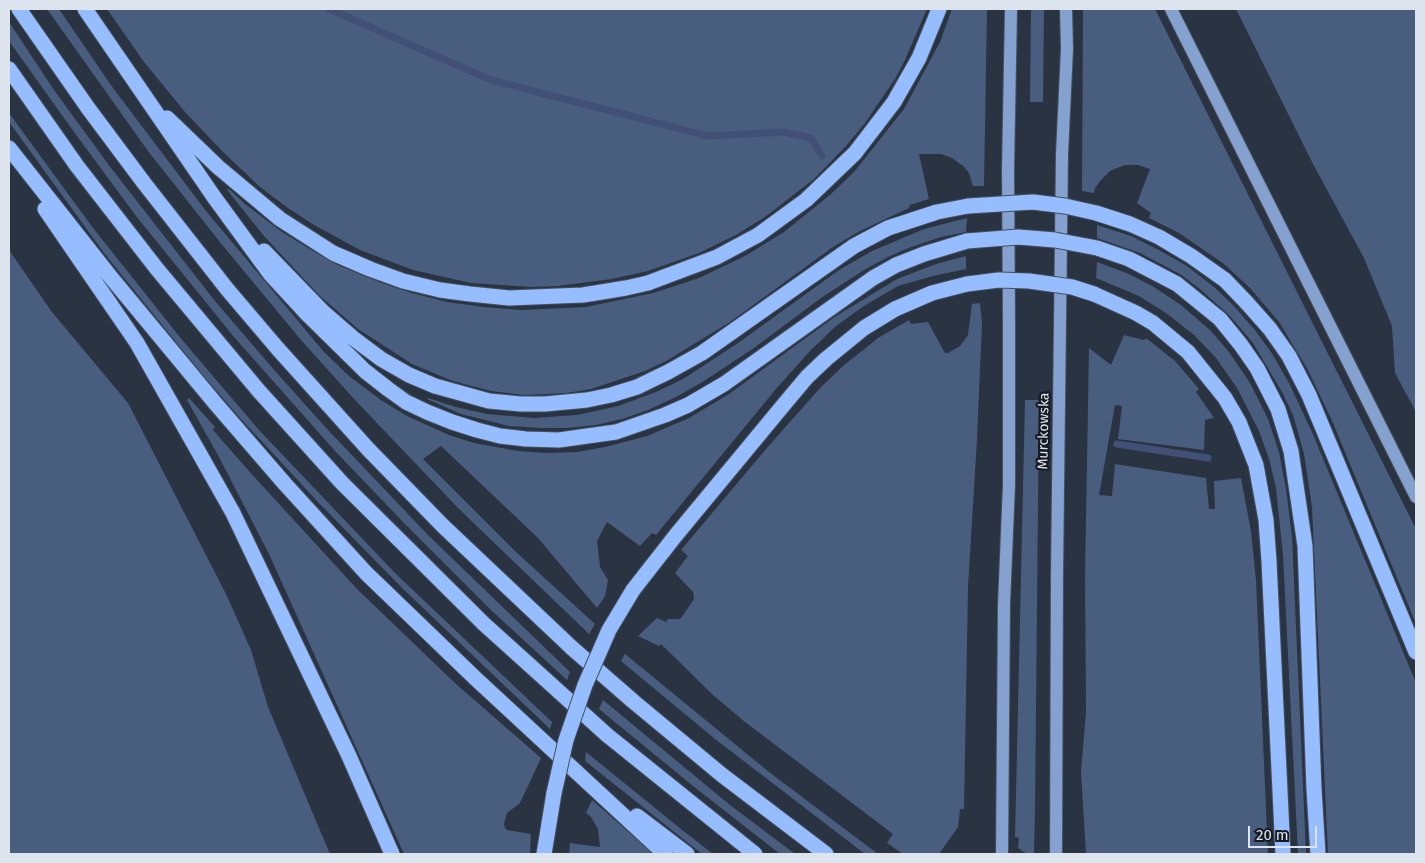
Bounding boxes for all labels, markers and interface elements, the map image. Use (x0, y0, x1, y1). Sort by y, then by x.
street label: Murckowska (1035, 392, 1053, 470)
scale bar (1250, 816, 1319, 848)
text: 20 m (1256, 826, 1289, 844)

